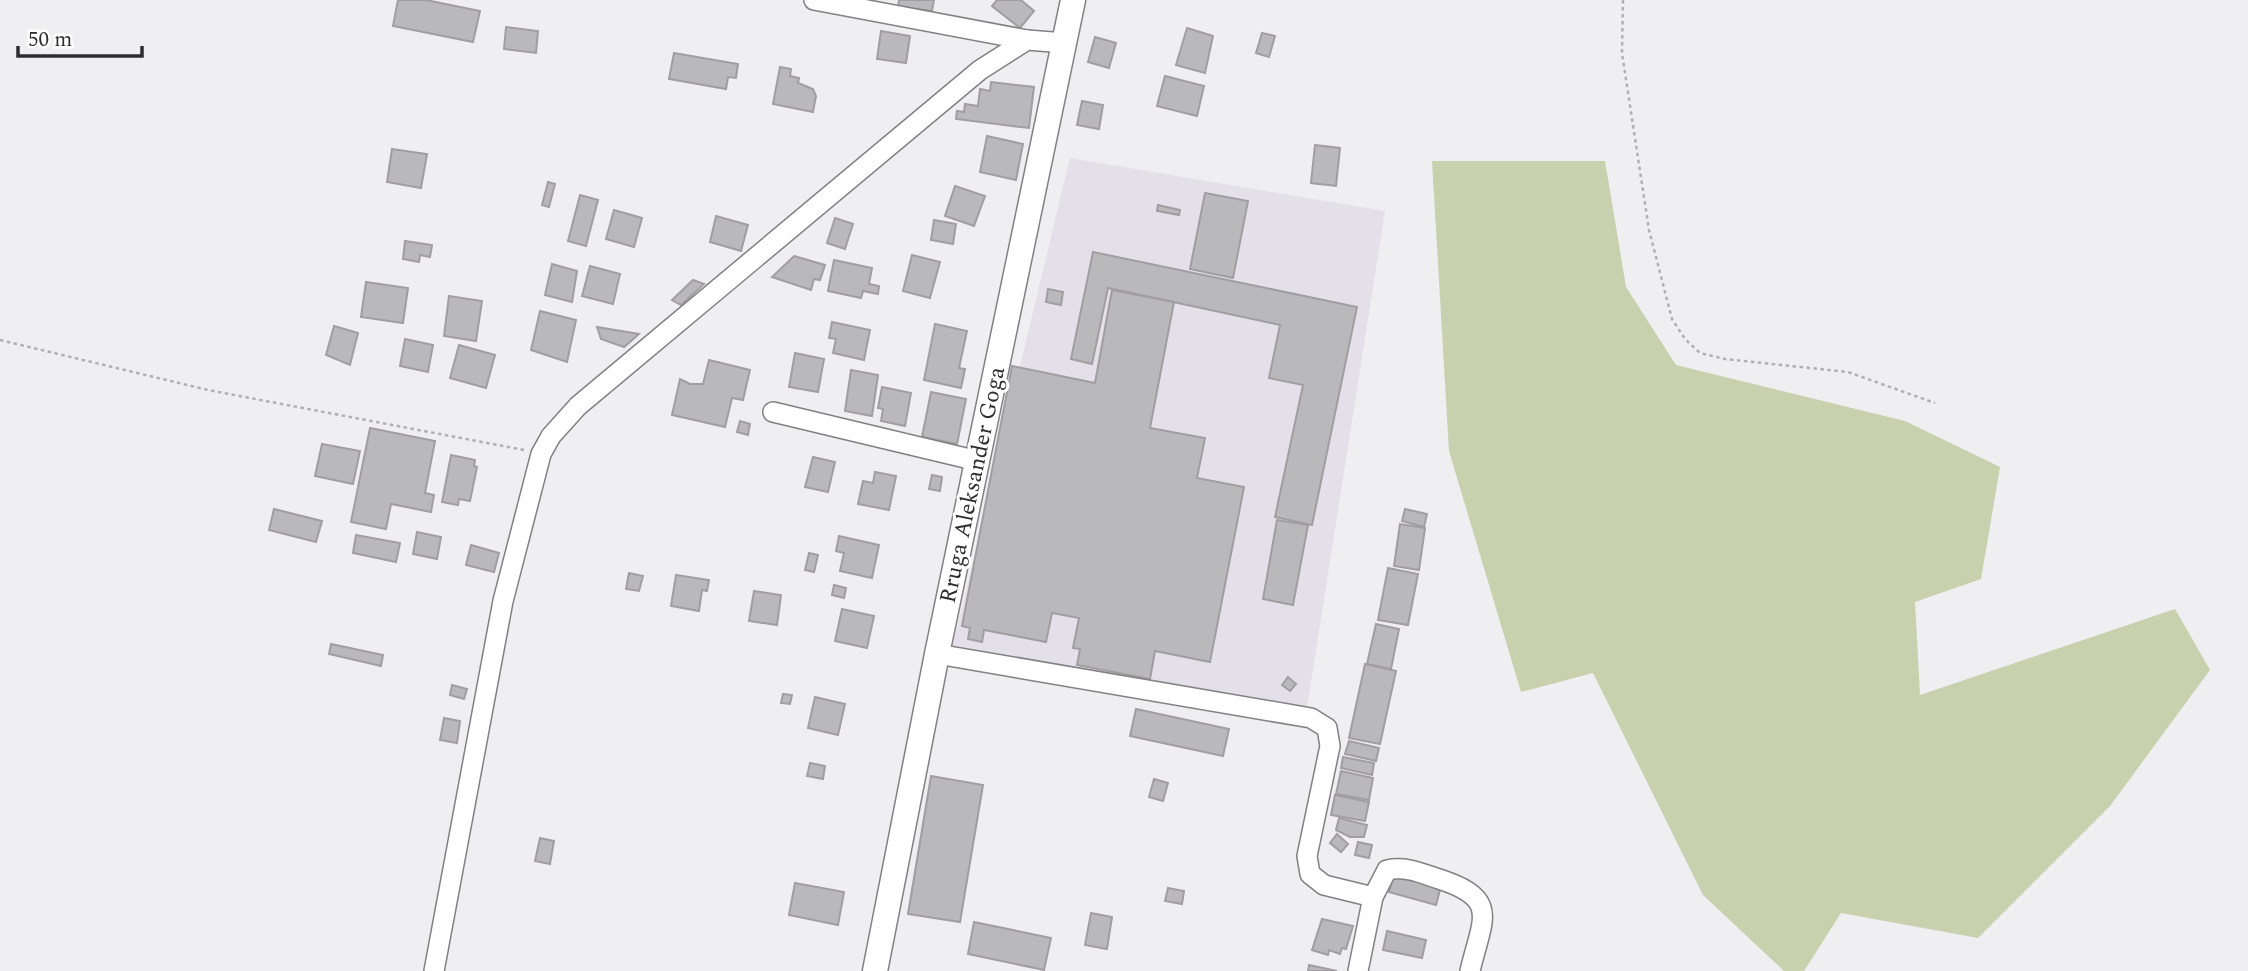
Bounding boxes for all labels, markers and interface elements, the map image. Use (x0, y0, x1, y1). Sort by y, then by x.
scale bar (18, 14, 142, 58)
text: 50 m (28, 24, 72, 56)
street label: Rruga Aleksander Goga (931, 364, 1015, 606)

